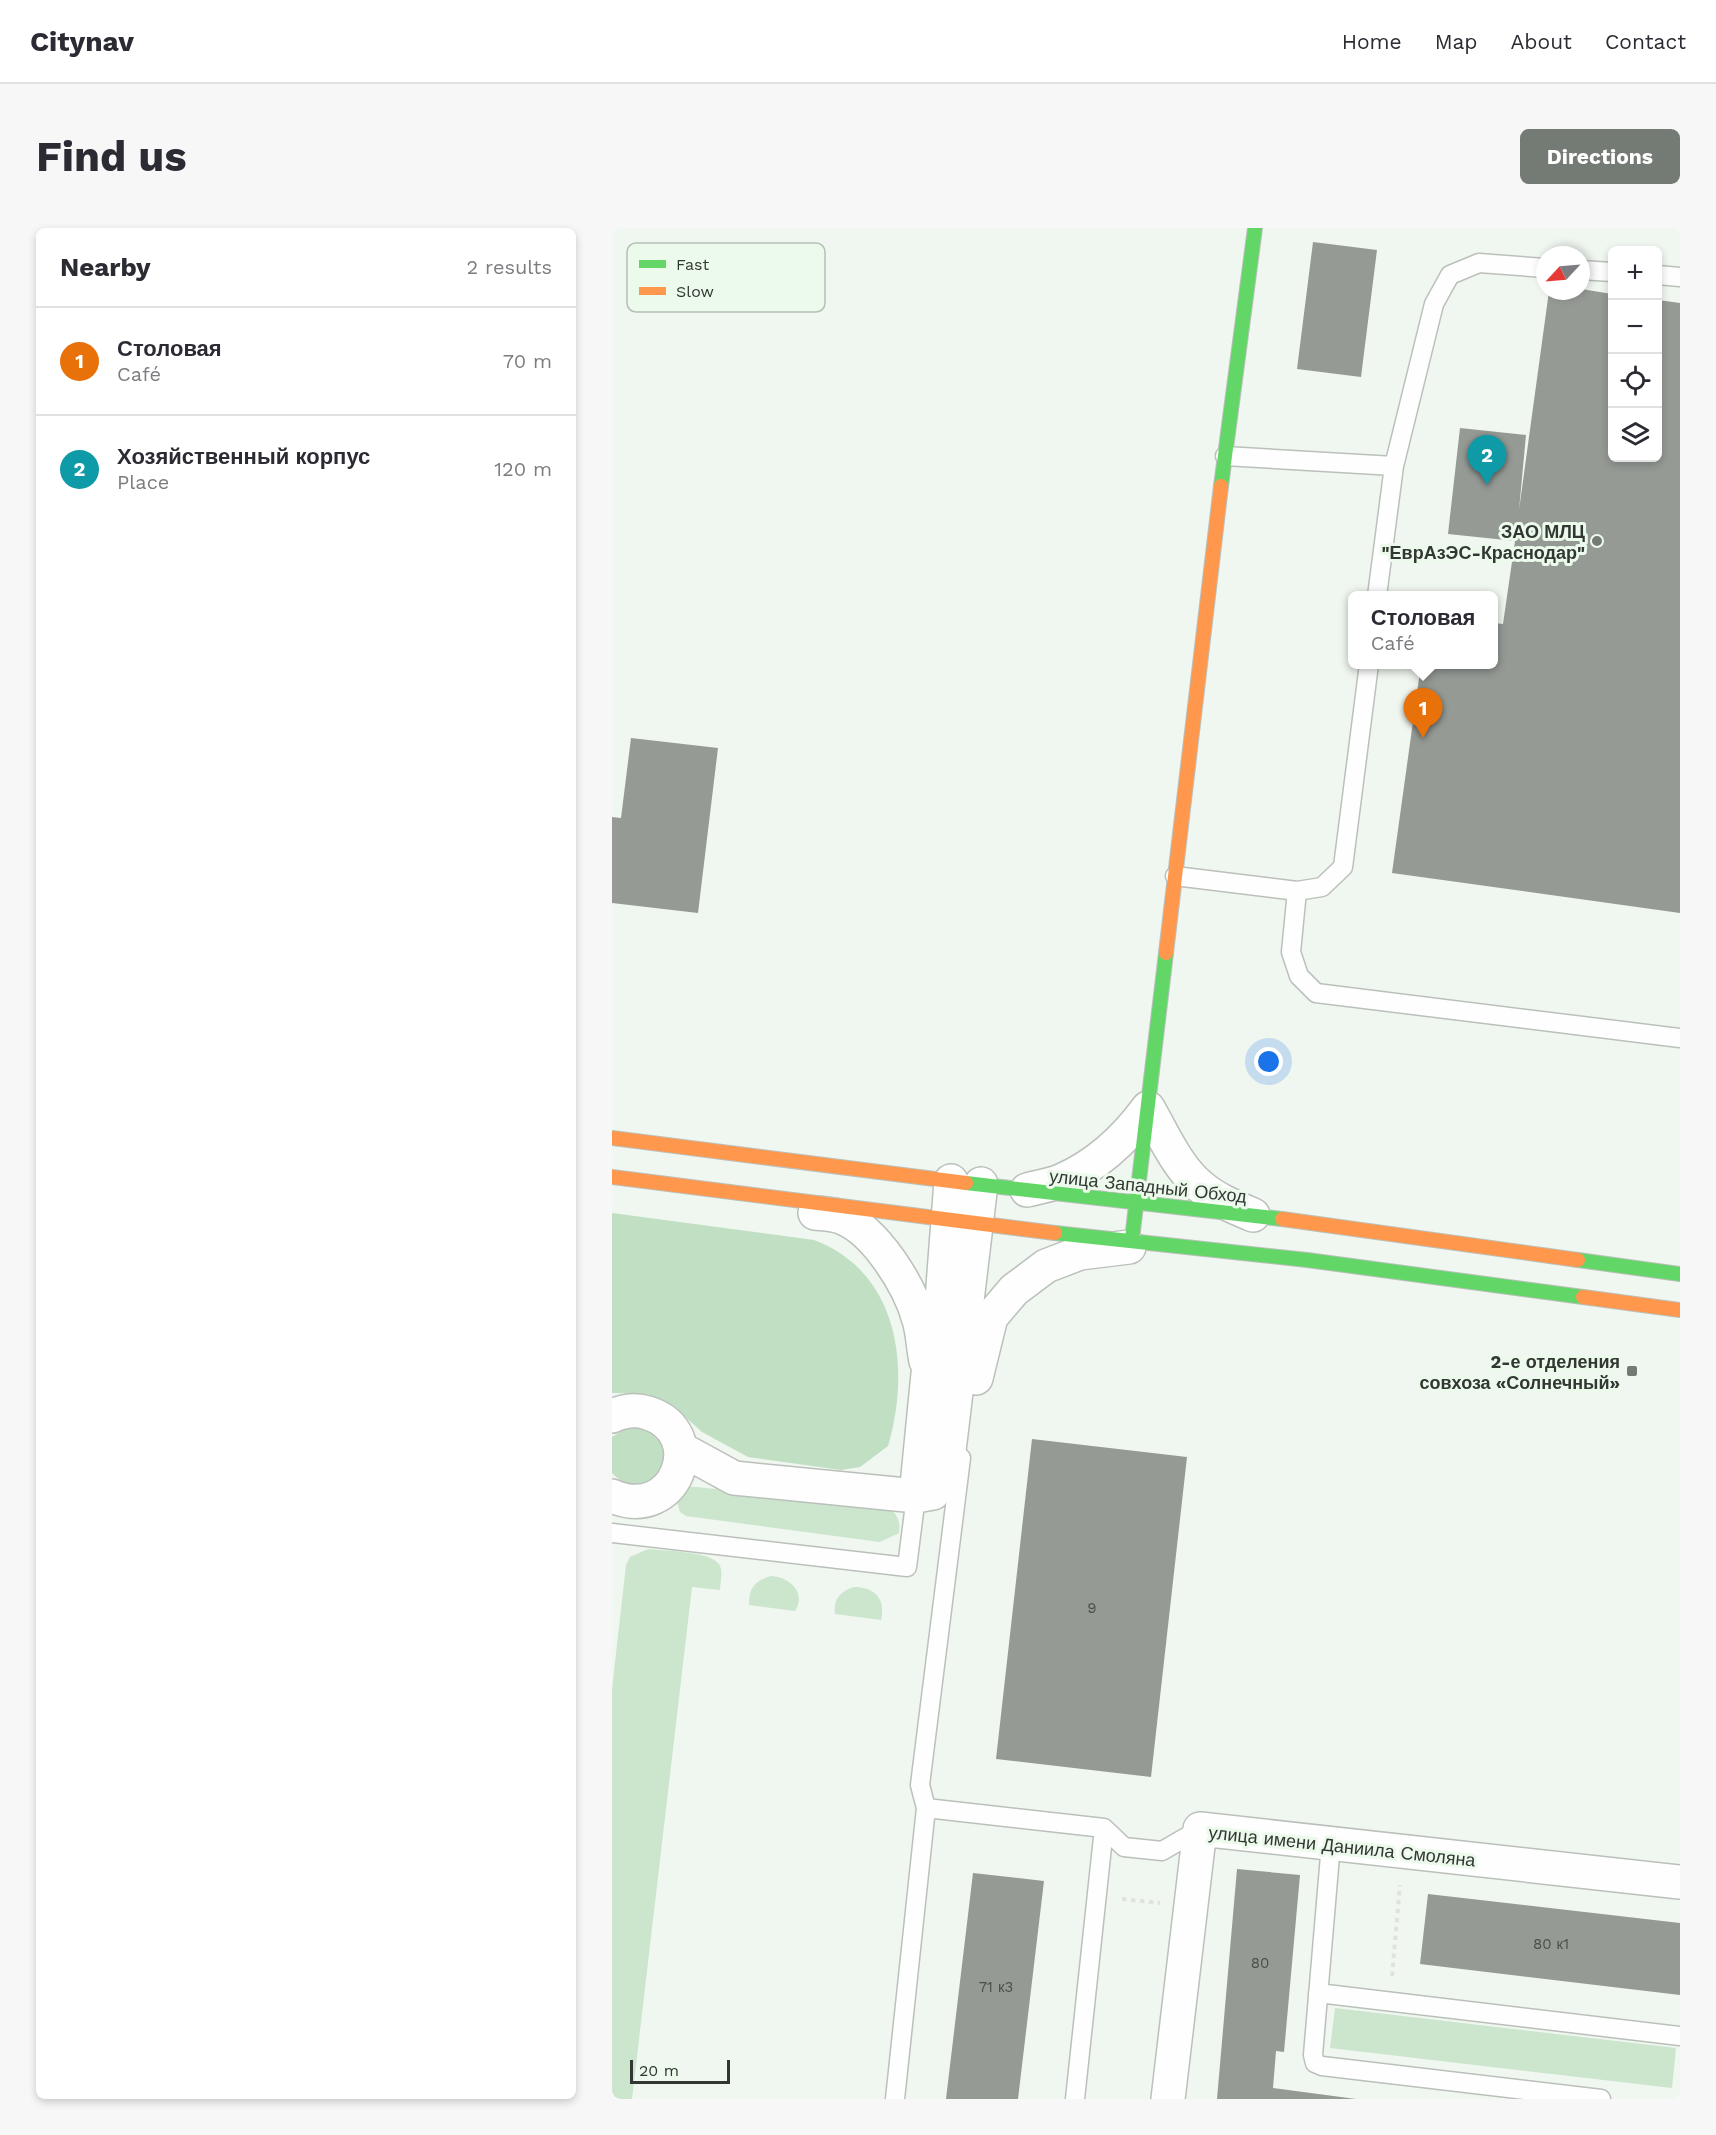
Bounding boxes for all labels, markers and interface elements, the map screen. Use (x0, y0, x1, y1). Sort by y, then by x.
text: Citynav (30, 25, 134, 58)
text: Home (1342, 29, 1402, 54)
text: Map (1435, 29, 1478, 54)
text: About (1511, 29, 1572, 54)
text: Contact (1605, 29, 1686, 54)
button: Directions (1520, 129, 1680, 184)
text: Find us (36, 132, 187, 181)
legend (627, 243, 825, 312)
north arrow (1536, 246, 1590, 300)
map controls (1608, 246, 1662, 462)
button: + (1608, 246, 1662, 300)
text: Nearby (60, 252, 151, 282)
text: 2 results (467, 255, 552, 279)
text: Fast (676, 255, 709, 274)
text: Slow (676, 282, 714, 301)
button: − (1608, 300, 1662, 354)
text: Столовая (117, 336, 222, 361)
text: 1 (75, 349, 84, 373)
text: 70 m (503, 349, 552, 373)
button: locate (1608, 354, 1662, 408)
text: Café (117, 362, 161, 386)
button: layers (1608, 408, 1662, 462)
pin: 2 (1468, 436, 1506, 485)
text: Хозяйственный корпус (117, 444, 370, 469)
text: 2 (74, 457, 85, 481)
text: 120 m (494, 457, 552, 481)
text: Place (117, 470, 169, 494)
place label: ЗАО МЛЦ "ЕврАзЭС-Краснодар" (1382, 521, 1586, 563)
marker: ЗАО МЛЦ "ЕврАзЭС-Краснодар" (1590, 534, 1604, 548)
popup (1348, 591, 1498, 669)
text: Столовая (1371, 605, 1475, 630)
text: Café (1371, 631, 1415, 655)
pin: 1 (1404, 688, 1442, 738)
your location (1254, 1047, 1283, 1076)
street label: улица Западный Обход (1048, 1165, 1248, 1207)
place label: 2-е отделения совхоза «Солнечный» (1420, 1351, 1620, 1393)
marker: 2-е отделения совхоза «Солнечный» (1625, 1364, 1639, 1378)
house number: 9 (1087, 1599, 1097, 1617)
street label: улица имени Даниила Смоляна (1207, 1822, 1477, 1871)
house number: 80 к1 (1533, 1935, 1569, 1953)
house number: 80 (1251, 1954, 1269, 1972)
house number: 71 к3 (979, 1978, 1013, 1996)
scale bar (630, 2057, 730, 2084)
text: 20 m (639, 2061, 679, 2080)

